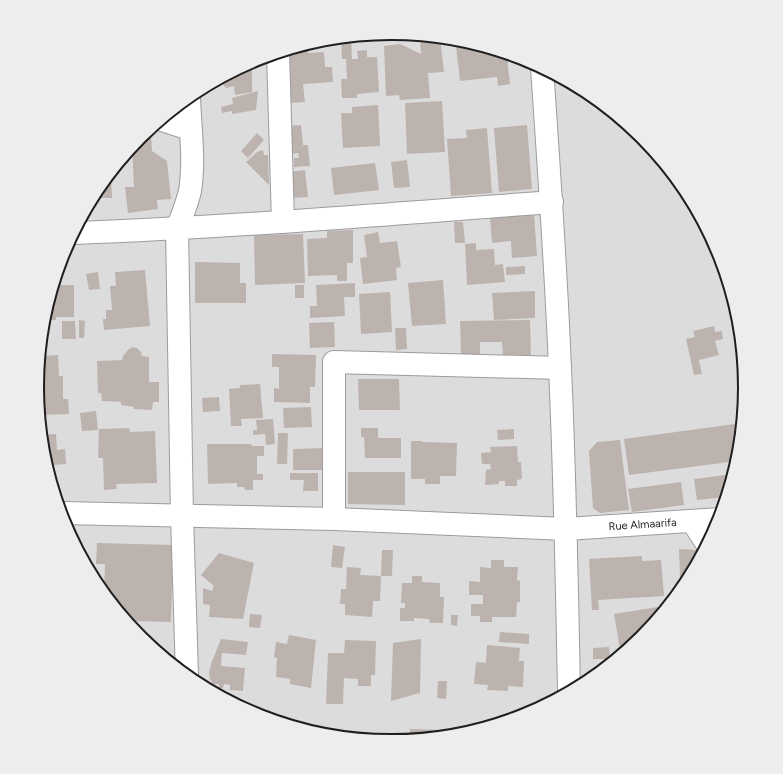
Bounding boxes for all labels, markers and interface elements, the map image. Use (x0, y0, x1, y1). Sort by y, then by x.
street label: Rue Almaarifa (608, 515, 677, 533)

